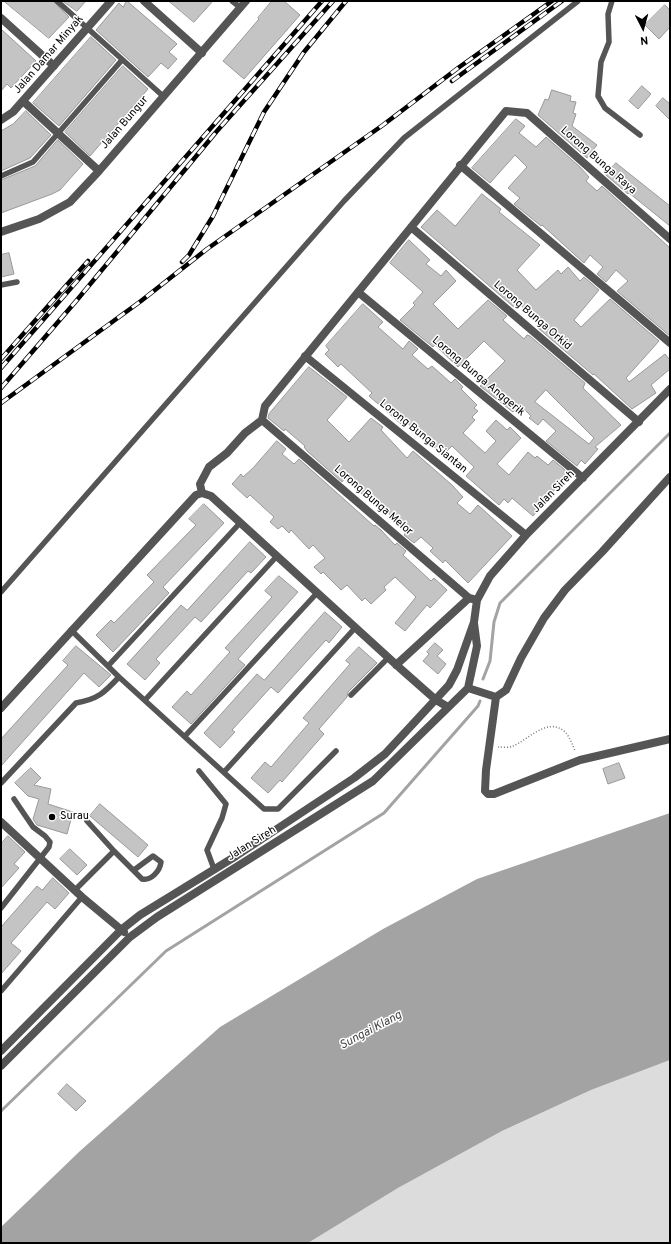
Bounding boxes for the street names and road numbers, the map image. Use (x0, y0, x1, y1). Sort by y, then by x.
street label: Jalan Damar Minyak (11, 13, 87, 97)
street label: Jalan Bungur (98, 94, 152, 152)
street label: Lorong Bunga Raya (557, 124, 639, 198)
street label: Lorong Bunga Orkid (490, 279, 574, 353)
street label: Lorong Bunga Anggerik (429, 334, 527, 420)
street label: Lorong Bunga Siantan (376, 397, 470, 477)
street label: Lorong Bunga Melor (331, 463, 415, 539)
street label: Jalan Sireh (530, 468, 578, 516)
street label: Jalan Sireh (225, 824, 279, 864)

